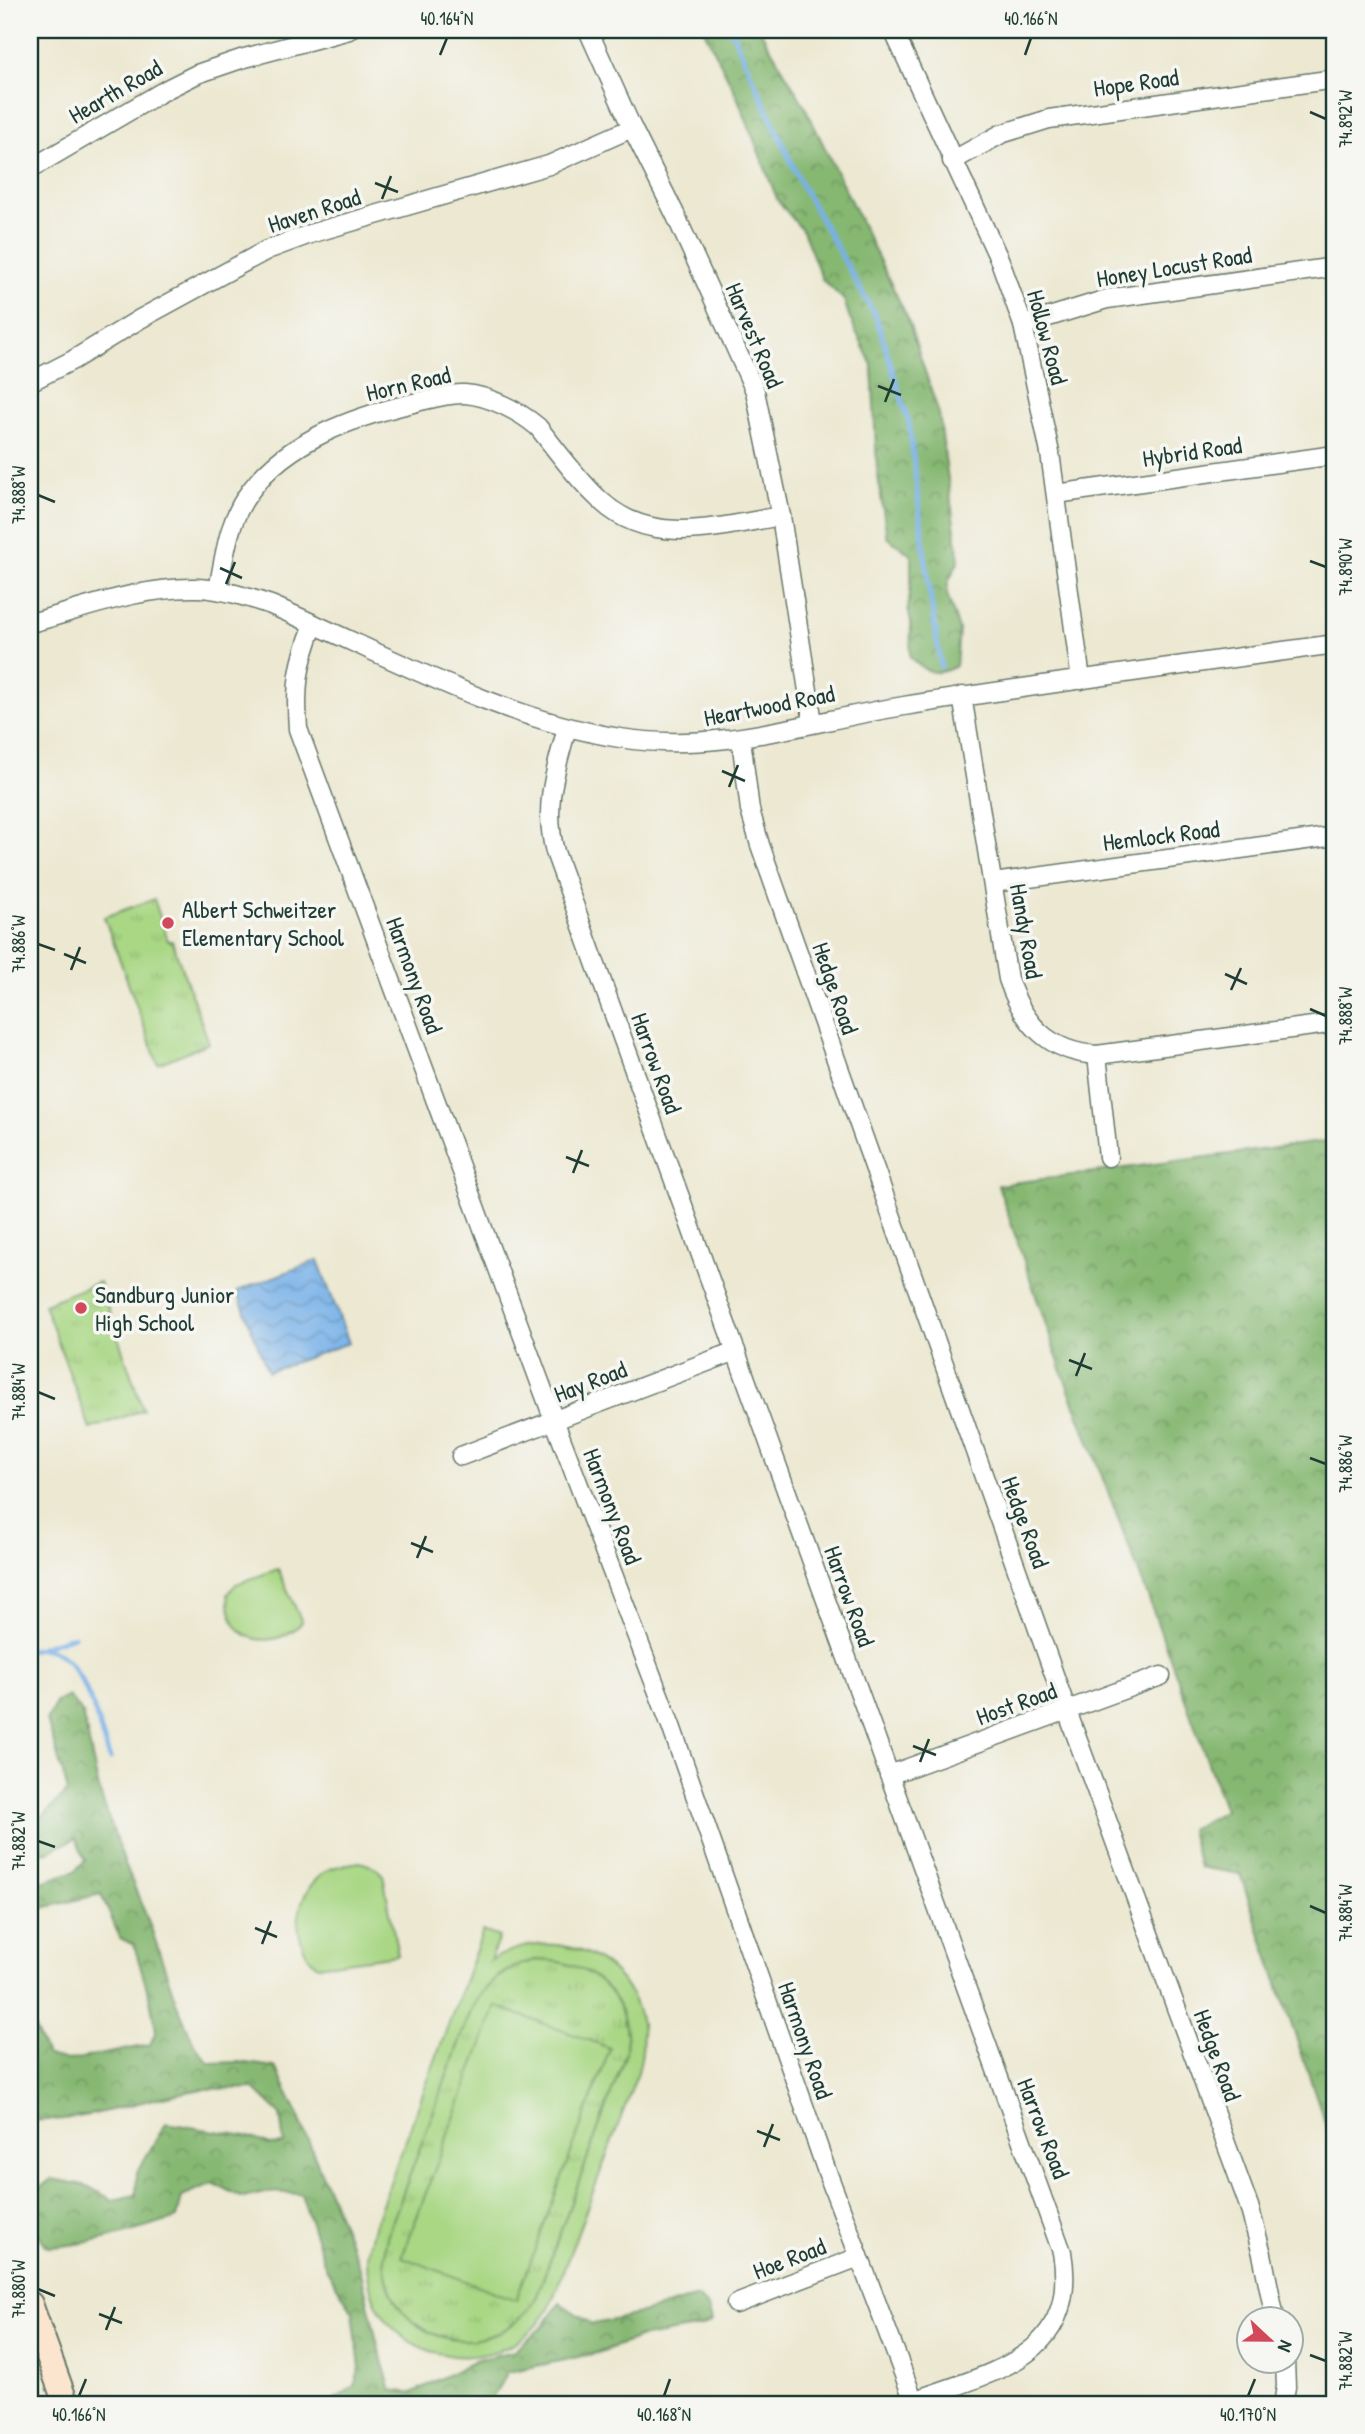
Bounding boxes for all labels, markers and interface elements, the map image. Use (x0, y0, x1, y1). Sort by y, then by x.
text: 40.164°N (421, 6, 473, 31)
text: 40.166°N (1004, 6, 1058, 31)
street label: Hearth Road (63, 51, 167, 131)
street label: Hope Road (1091, 60, 1181, 104)
text: 74.892°W (1333, 90, 1358, 148)
street label: Haven Road (264, 180, 364, 240)
street label: Honey Locust Road (1094, 238, 1254, 294)
street label: Harvest Road (719, 277, 791, 393)
street label: Hollow Road (1020, 286, 1076, 388)
street label: Horn Road (363, 358, 453, 408)
street label: Hybrid Road (1140, 428, 1244, 474)
text: 74.888°W (6, 466, 31, 524)
text: 74.890°W (1333, 538, 1358, 596)
street label: Heartwood Road (701, 677, 837, 733)
street label: Hemlock Road (1101, 812, 1221, 858)
street label: Handy Road (1003, 881, 1051, 981)
place label: Albert Schweitzer Elementary School (182, 893, 345, 953)
street label: Harmony Road (379, 912, 451, 1038)
text: 74.886°W (6, 915, 31, 973)
marker: Albert Schweitzer Elementary School (160, 915, 176, 931)
street label: Hedge Road (805, 938, 867, 1038)
text: 74.888°W (1333, 987, 1358, 1045)
street label: Harrow Road (624, 1008, 690, 1118)
place label: Sandburg Junior High School (95, 1278, 234, 1338)
marker: Sandburg Junior High School (73, 1300, 89, 1316)
street label: Hay Road (549, 1353, 631, 1409)
text: 74.884°W (6, 1363, 31, 1421)
text: 74.886°W (1333, 1435, 1358, 1493)
street label: Harmony Road (576, 1443, 650, 1569)
street label: Hedge Road (995, 1472, 1057, 1572)
street label: Harrow Road (817, 1541, 883, 1651)
street label: Host Road (971, 1674, 1061, 1732)
text: 74.882°W (6, 1812, 31, 1870)
text: 74.884°W (1333, 1884, 1358, 1942)
street label: Harmony Road (771, 1977, 841, 2103)
street label: Hedge Road (1187, 2005, 1249, 2105)
street label: Harrow Road (1010, 2073, 1078, 2183)
street label: Hoe Road (748, 2230, 830, 2286)
text: 74.880°W (6, 2260, 31, 2318)
north arrow (1236, 2304, 1306, 2374)
text: 74.882°W (1333, 2332, 1358, 2390)
text: N (1272, 2337, 1300, 2356)
text: 40.166°N (52, 2402, 106, 2427)
text: 40.168°N (637, 2402, 691, 2427)
text: 40.170°N (1220, 2402, 1276, 2427)

